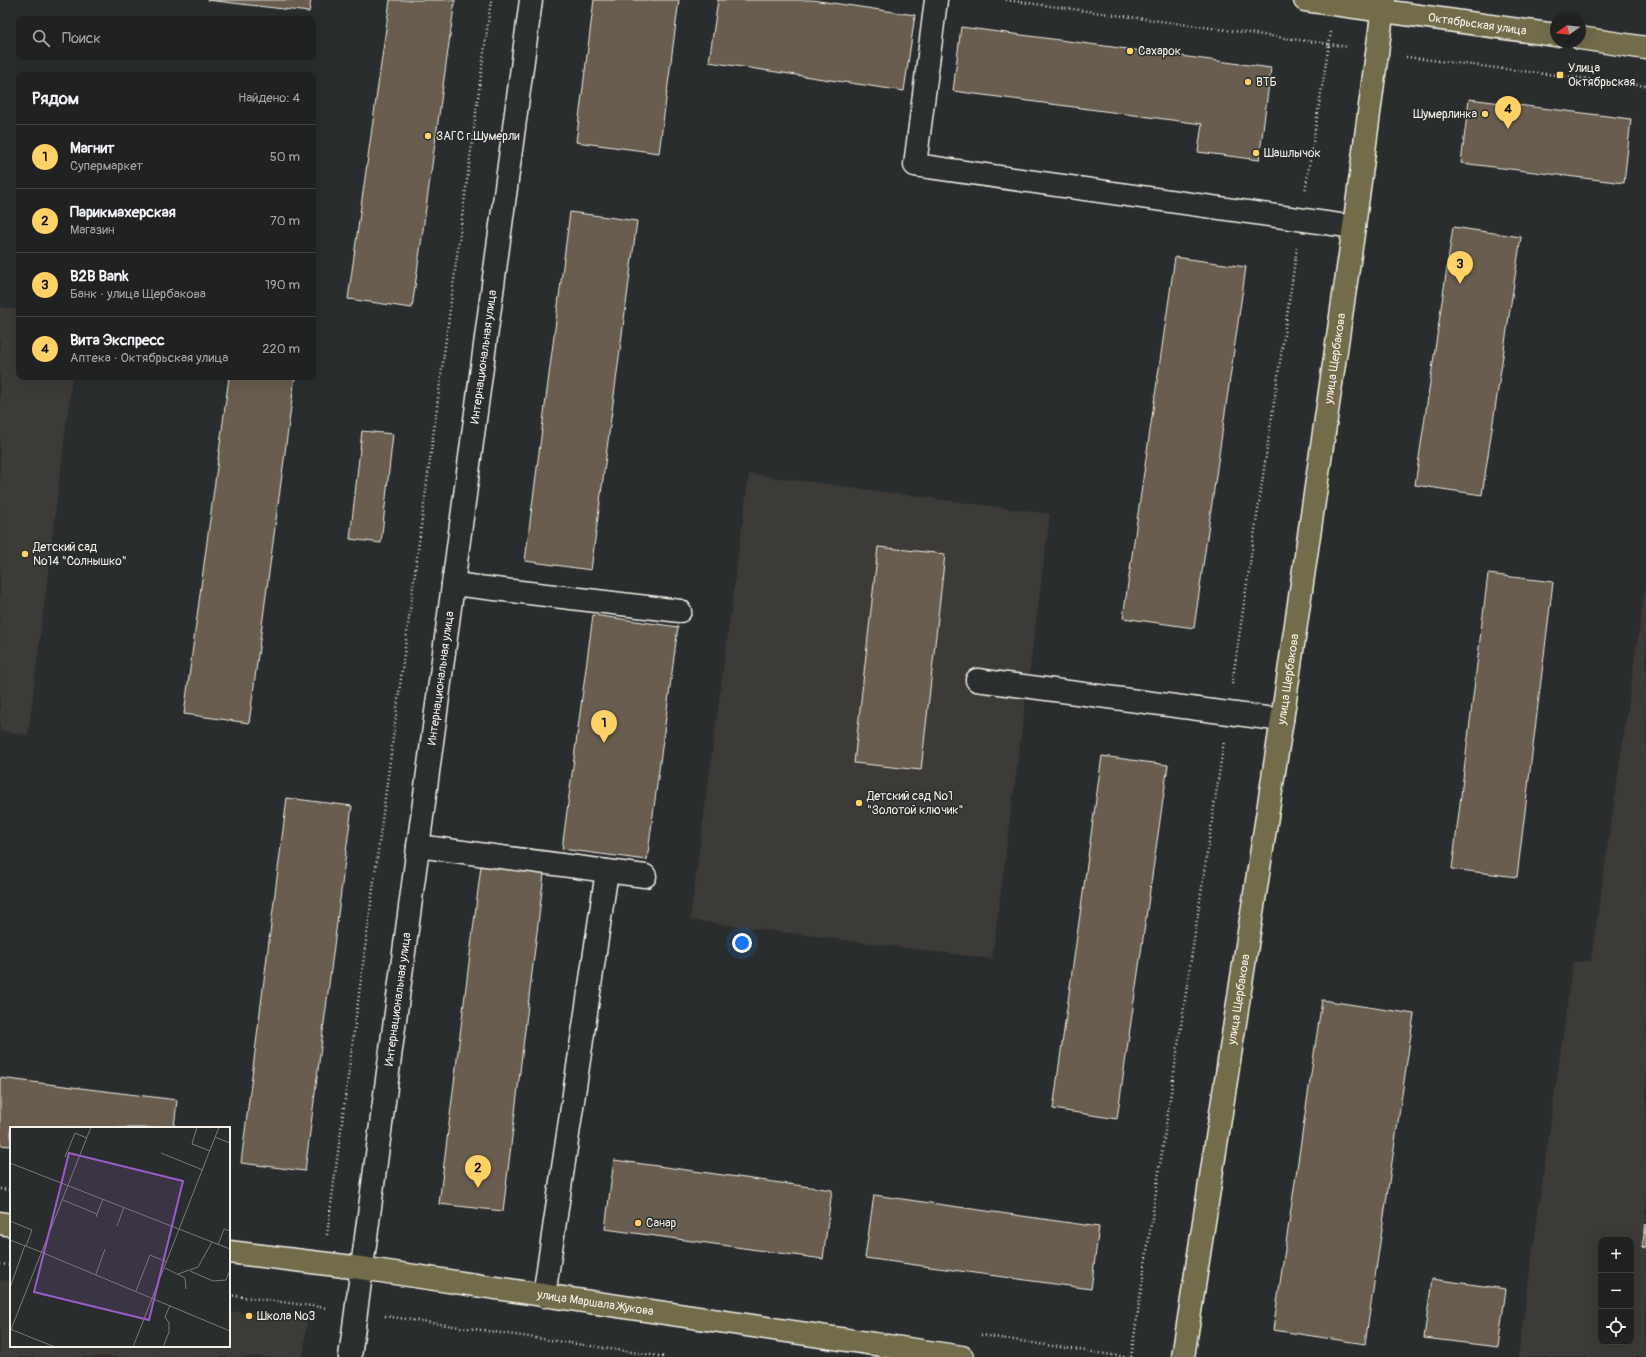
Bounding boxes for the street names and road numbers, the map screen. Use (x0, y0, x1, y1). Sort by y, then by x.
street label: Октябрьская улица (1427, 10, 1528, 38)
street label: Интернациональная улица (467, 289, 500, 425)
street label: улица Щербакова (1321, 312, 1349, 406)
street label: Интернациональная улица (424, 610, 457, 746)
street label: улица Щербакова (1274, 632, 1302, 726)
street label: Интернациональная улица (381, 931, 414, 1067)
street label: улица Щербакова (1224, 953, 1253, 1047)
street label: улица Маршала Жукова (535, 1287, 655, 1319)

